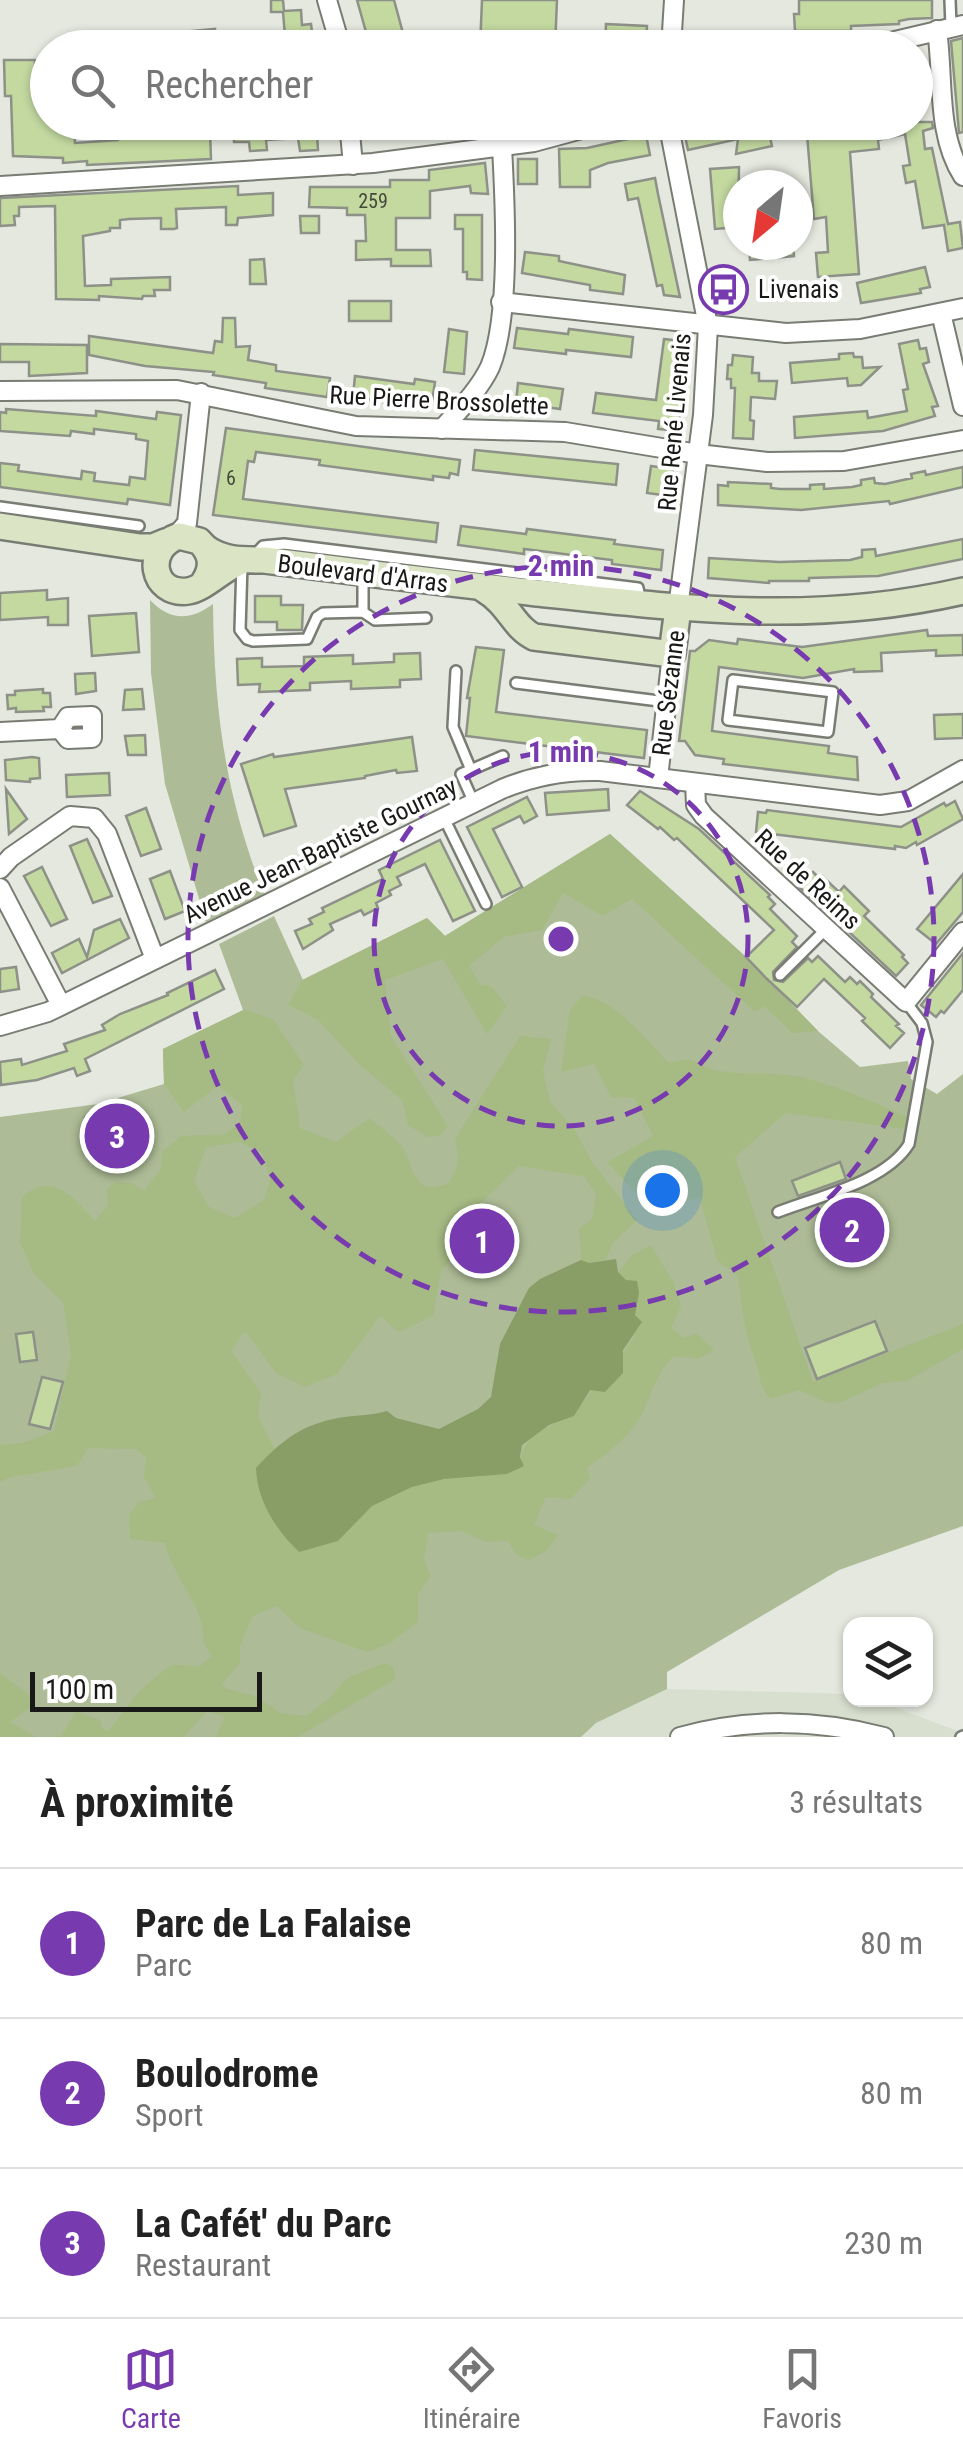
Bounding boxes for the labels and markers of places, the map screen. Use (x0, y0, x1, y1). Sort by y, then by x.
bus stop icon: Livenais (697, 263, 749, 315)
place label: Livenais (758, 275, 839, 304)
centre of rings (543, 921, 579, 957)
pin: 3 (84, 1098, 150, 1174)
pin: 2 (820, 1192, 884, 1268)
pin: 1 (450, 1204, 514, 1278)

